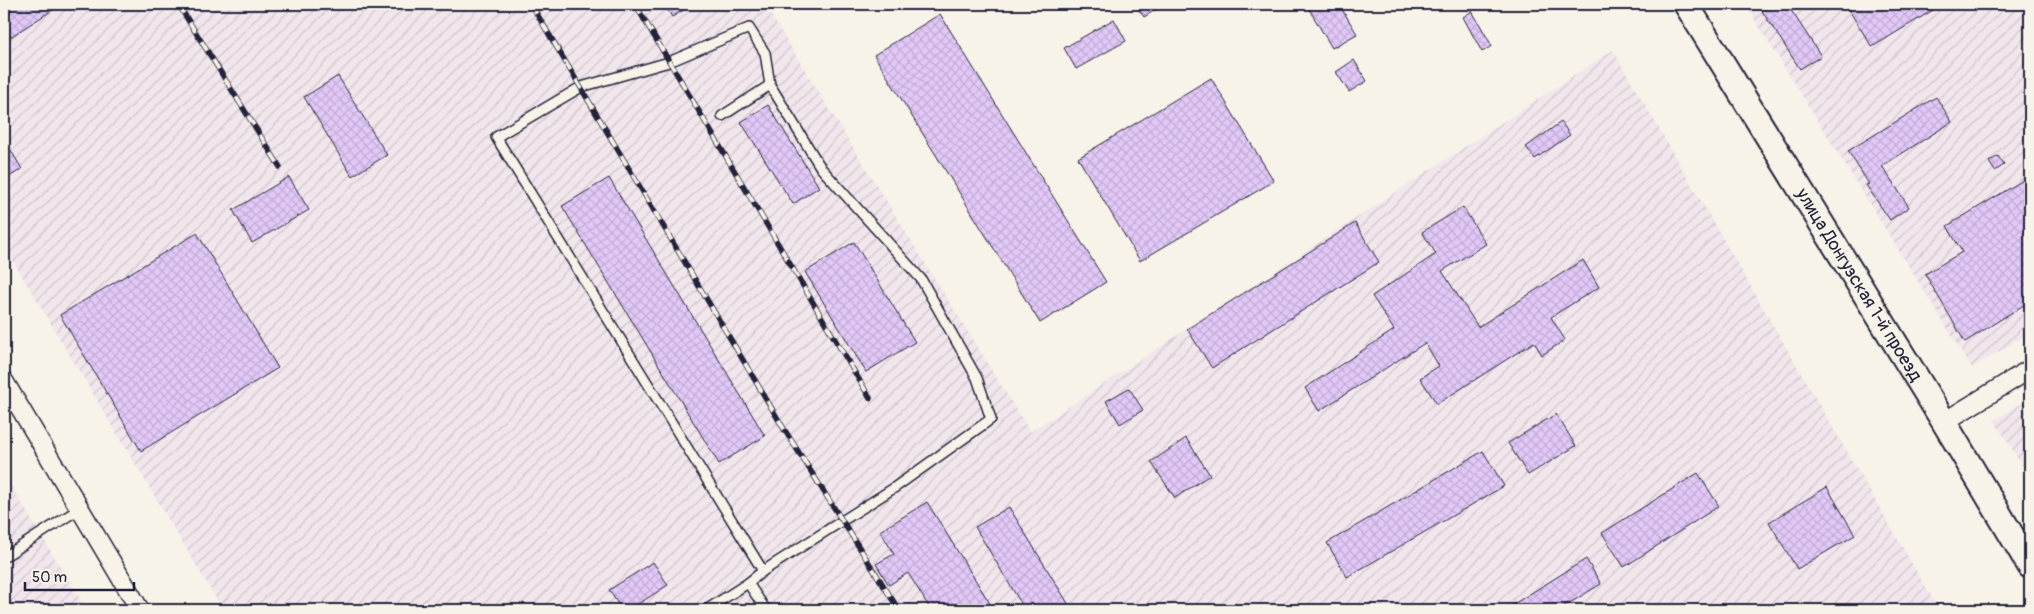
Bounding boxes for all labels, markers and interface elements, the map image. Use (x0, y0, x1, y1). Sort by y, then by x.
street label: улица Донгузская 1-й проезд (1790, 183, 1928, 386)
scale bar (25, 559, 134, 591)
text: 50 m (32, 568, 67, 587)

